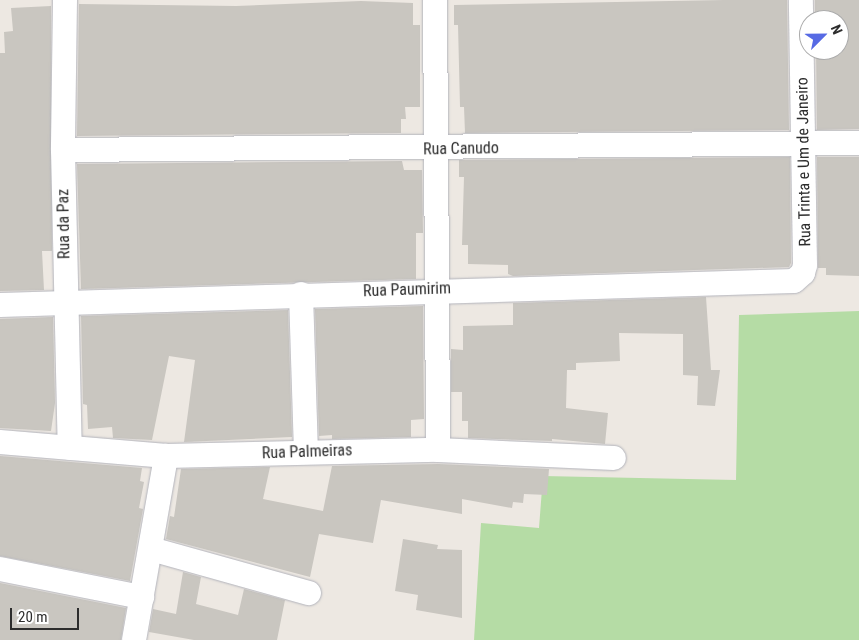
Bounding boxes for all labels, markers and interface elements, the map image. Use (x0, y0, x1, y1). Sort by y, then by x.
north arrow (799, 10, 849, 60)
text: N (828, 22, 846, 37)
street label: Rua Trinta e Um de Janeiro (793, 77, 815, 247)
street label: Rua Canudo (423, 139, 499, 159)
street label: Rua da Paz (54, 189, 74, 259)
street label: Rua Paumirim (363, 279, 451, 301)
street label: Rua Palmeiras (261, 441, 353, 463)
scale bar (12, 598, 81, 630)
text: 20 m (18, 608, 48, 626)

